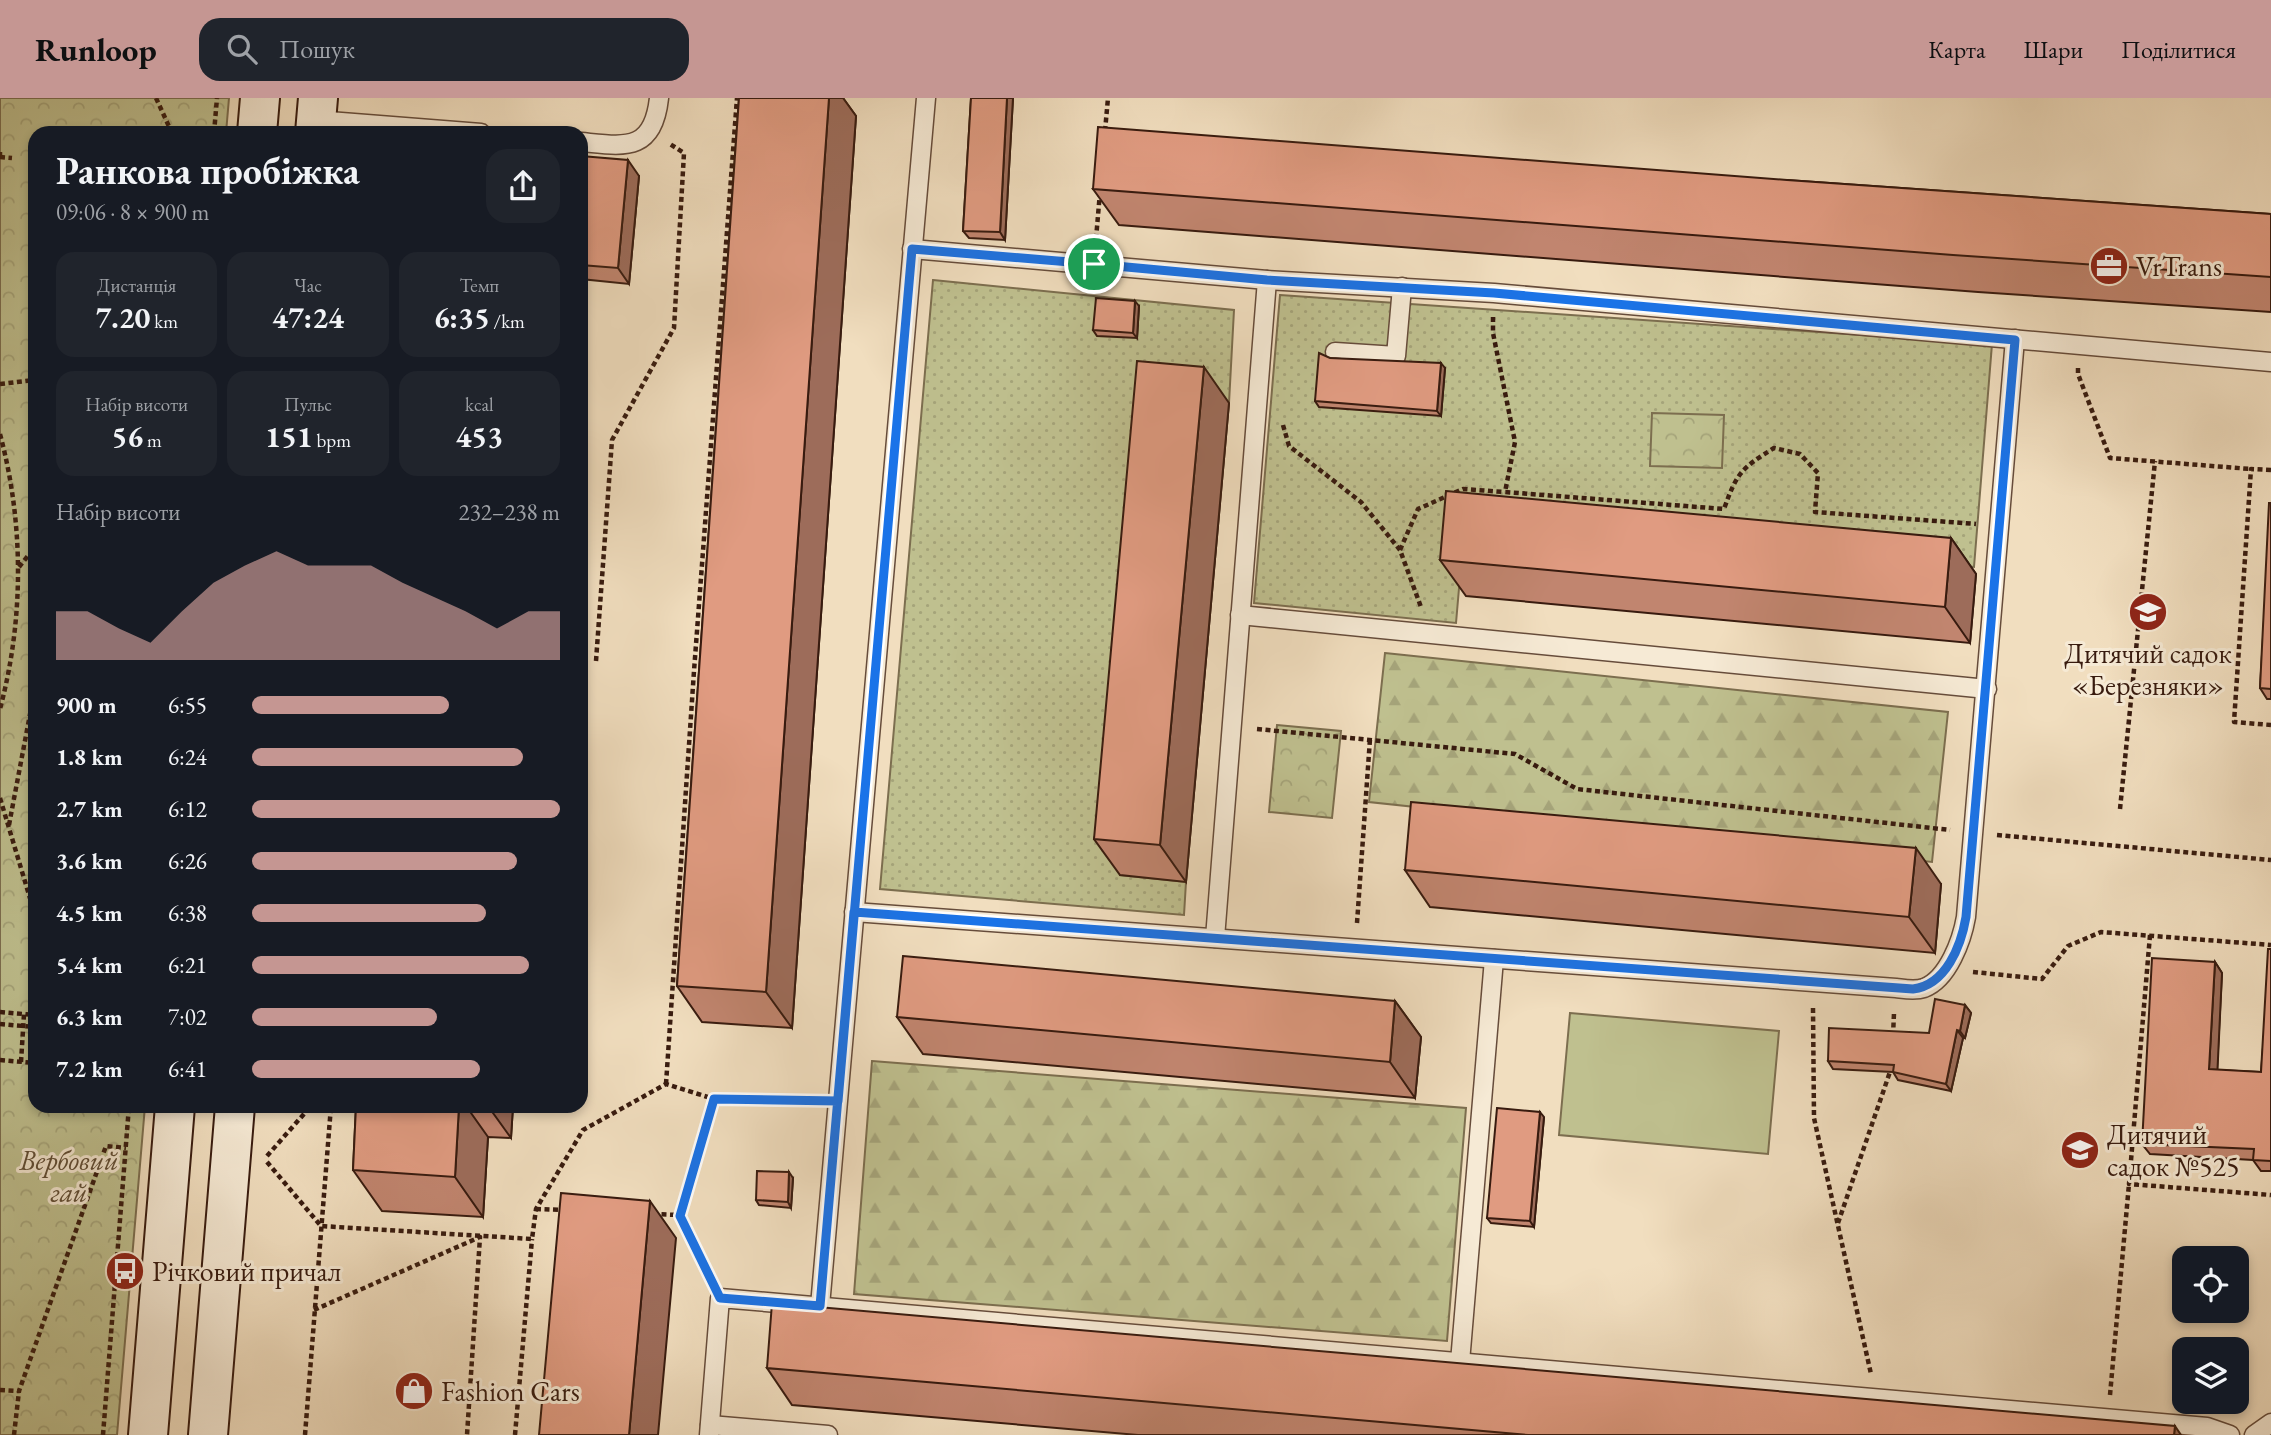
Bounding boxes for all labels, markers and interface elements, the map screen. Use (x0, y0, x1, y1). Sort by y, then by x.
search box (199, 18, 689, 81)
text: Runloop (35, 28, 157, 71)
icon: search (223, 30, 261, 68)
text: Пошук (279, 32, 355, 66)
text: Карта (1928, 34, 1986, 65)
text: Шари (2024, 34, 2083, 65)
text: Поділитися (2121, 34, 2236, 65)
text: Ранкова пробіжка (56, 146, 360, 195)
button: share (486, 149, 560, 223)
text: 09:06 · 8 × 900 m (56, 197, 209, 227)
pin (1064, 234, 1124, 294)
icon: arrive (1075, 245, 1113, 283)
office icon: VrTrans (2088, 245, 2130, 287)
place label: VrTrans (2136, 248, 2222, 284)
text: Дистанція (97, 273, 176, 298)
text: Час (294, 273, 322, 298)
text: Темп (460, 273, 499, 298)
text: 7.20 (95, 298, 150, 337)
text: 47:24 (272, 298, 344, 337)
text: 6:35 (434, 298, 490, 337)
text: km (150, 309, 178, 334)
text: /km (490, 309, 525, 334)
text: Набір висоти (85, 392, 188, 417)
text: Пульс (284, 392, 332, 417)
text: kcal (465, 392, 494, 417)
text: 56 (111, 417, 143, 456)
text: 151 (265, 417, 313, 456)
text: 453 (456, 417, 503, 456)
text: m (143, 428, 162, 453)
text: bpm (313, 428, 351, 453)
text: Набір висоти (56, 497, 180, 527)
text: 232–238 m (459, 497, 560, 527)
school or university icon: Дитячий садок «Березняки» (2127, 591, 2169, 633)
place label: Дитячий садок «Березняки» (2064, 635, 2232, 703)
text: 900 m (56, 690, 117, 720)
text: 6:55 (168, 690, 207, 720)
text: 1.8 km (56, 742, 123, 772)
text: 6:24 (168, 742, 207, 772)
text: 2.7 km (56, 794, 123, 824)
text: 6:12 (168, 794, 207, 824)
text: 3.6 km (56, 846, 123, 876)
text: 6:26 (168, 846, 207, 876)
text: 4.5 km (56, 898, 123, 928)
text: 6:38 (168, 898, 207, 928)
text: 5.4 km (56, 950, 123, 980)
text: 6:21 (168, 950, 207, 980)
text: 6.3 km (56, 1002, 123, 1032)
text: 7:02 (168, 1002, 207, 1032)
text: 7.2 km (56, 1054, 123, 1084)
text: 6:41 (168, 1054, 207, 1084)
place label: Дитячий садок №525 (2107, 1116, 2239, 1184)
school or university icon: Дитячий садок №525 (2059, 1129, 2101, 1171)
park label: Вербовий гай (19, 1142, 118, 1210)
map controls (2172, 1246, 2249, 1414)
button: locate (2172, 1246, 2249, 1323)
bus stop icon: Річковий причал (104, 1250, 146, 1292)
place label: Річковий причал (152, 1253, 341, 1289)
button: layers (2172, 1337, 2249, 1414)
shop icon: Fashion Cars (393, 1370, 435, 1412)
place label: Fashion Cars (441, 1373, 580, 1409)

